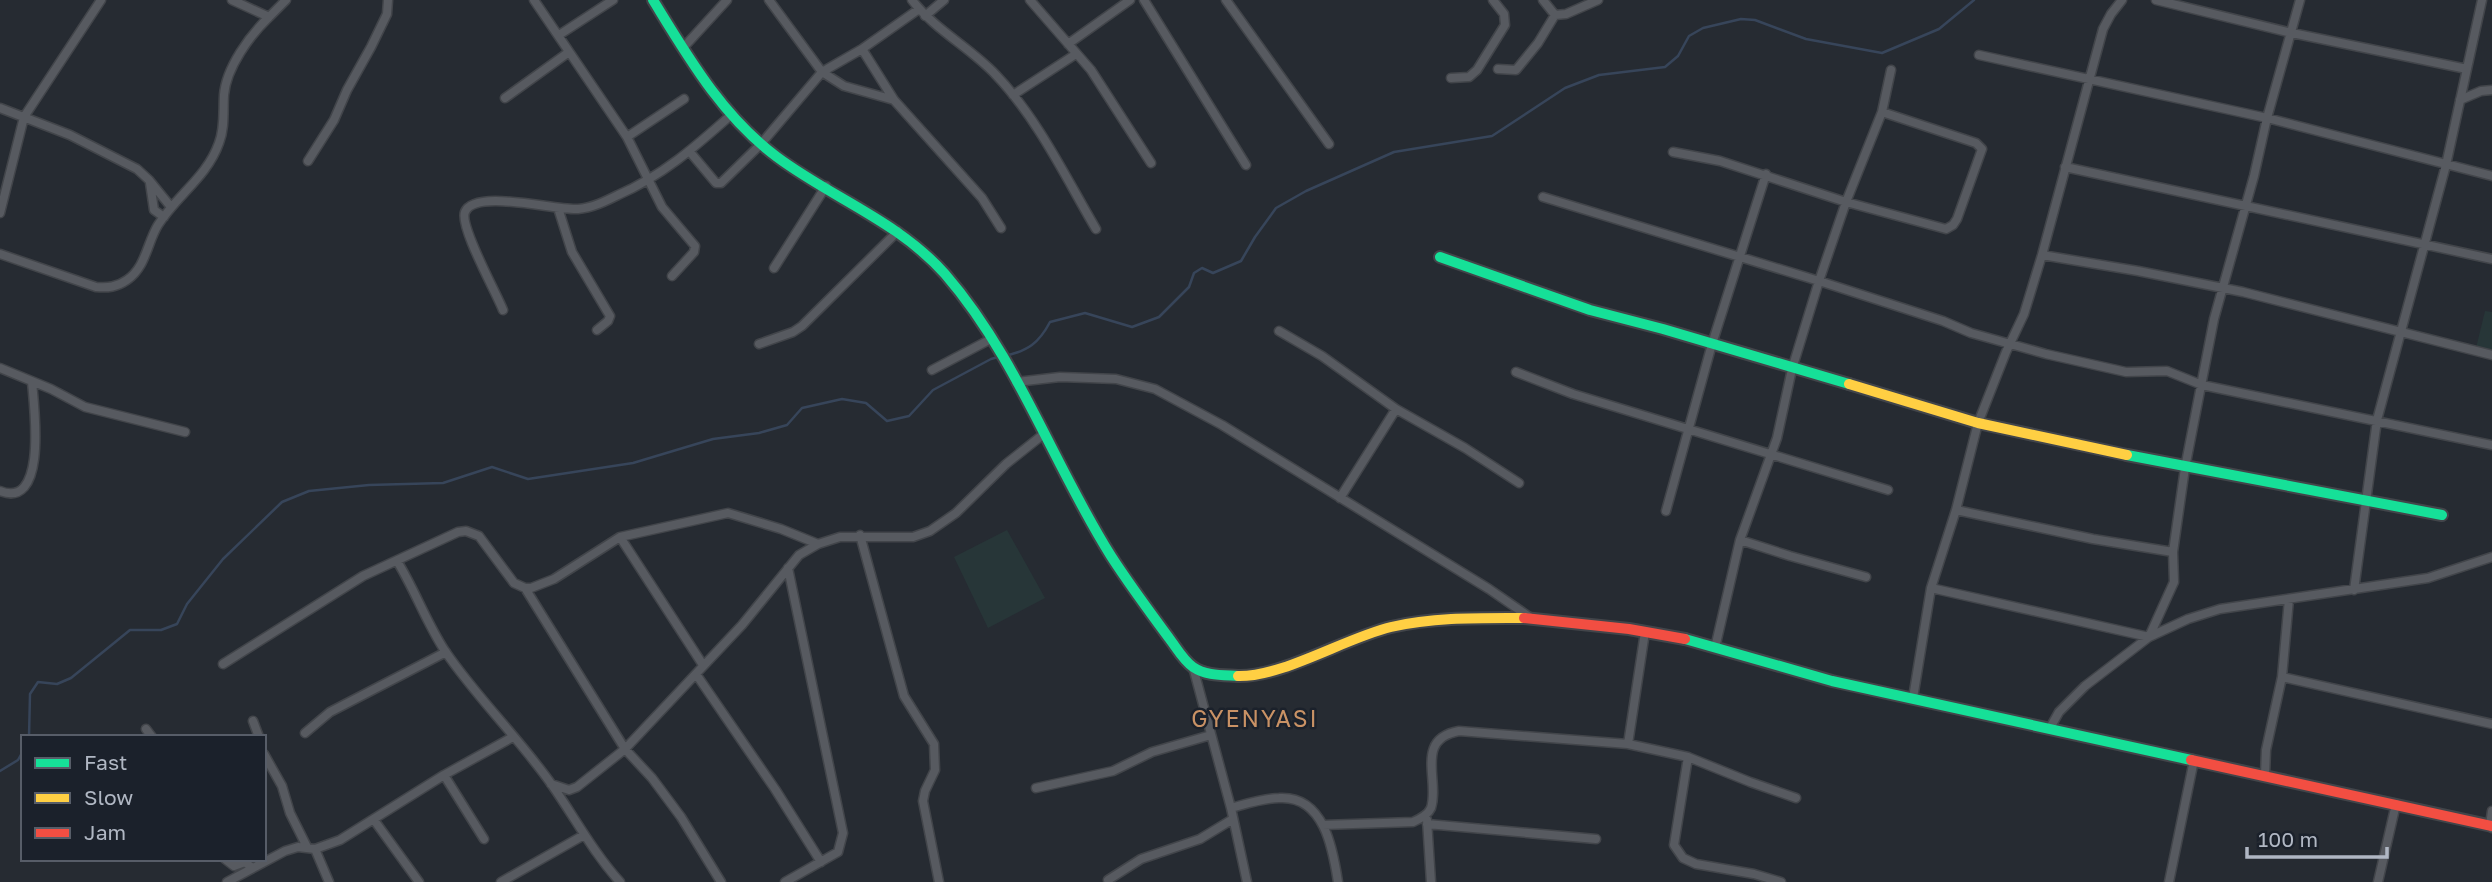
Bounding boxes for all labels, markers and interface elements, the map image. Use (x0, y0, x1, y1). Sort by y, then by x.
district label: GYENYASI (1191, 704, 1319, 732)
legend (21, 735, 266, 861)
text: Fast (84, 749, 127, 775)
text: Slow (84, 784, 133, 810)
scale bar (2247, 816, 2387, 860)
text: Jam (84, 819, 126, 845)
text: 100 m (2258, 826, 2318, 852)

